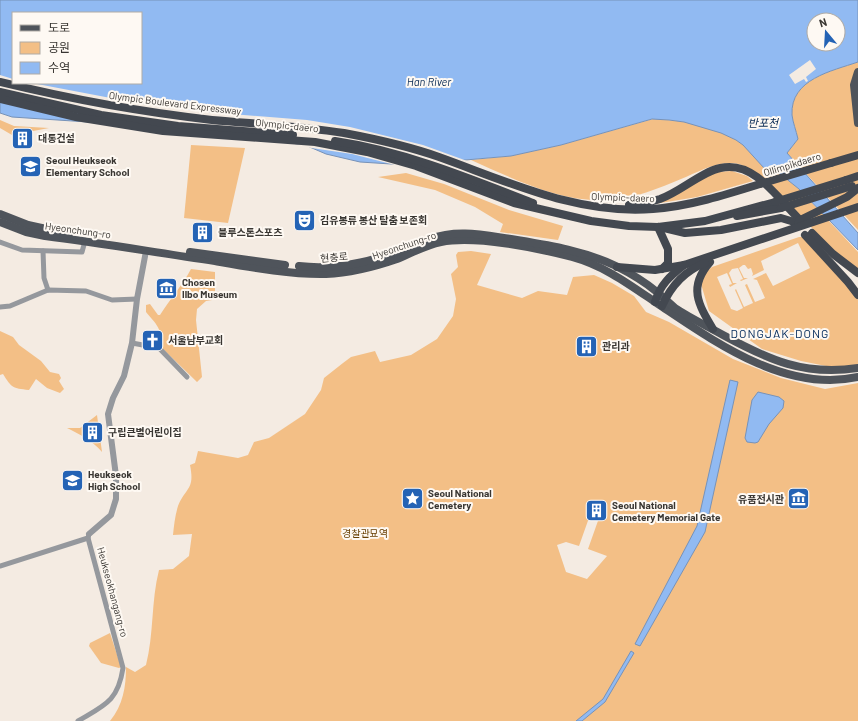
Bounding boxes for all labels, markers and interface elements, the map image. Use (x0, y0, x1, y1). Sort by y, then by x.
legend (12, 12, 142, 84)
north arrow (806, 12, 846, 52)
text: N (817, 15, 828, 29)
text: 도로 (48, 20, 70, 34)
text: 공원 (48, 40, 70, 54)
text: 수역 (48, 60, 70, 74)
water label: Han River (407, 75, 452, 88)
street label: Olympic Boulevard Expressway (108, 89, 242, 117)
street label: Olympic-daero (255, 116, 319, 134)
water label: 반포천 (748, 116, 780, 129)
building icon: 대통건설 (10, 125, 36, 151)
place label: 대통건설 (38, 132, 75, 144)
street label: Ollimpikdaero (762, 150, 822, 178)
school or university icon: Seoul Heukseok Elementary School (17, 153, 43, 179)
place label: Seoul Heukseok Elementary School (46, 154, 129, 178)
street label: Olympic-daero (591, 190, 655, 204)
theatre icon: 김유봉류 봉산 탈춤 보존회 (291, 207, 317, 233)
place label: 김유봉류 봉산 탈춤 보존회 (320, 214, 427, 226)
street label: Hyeonchung-ro (44, 219, 112, 241)
building icon: 블루스톤스포츠 (190, 219, 216, 245)
place label: 블루스톤스포츠 (218, 226, 282, 238)
street label: Hyeonchung-ro (370, 228, 438, 262)
street label: 현충로 (320, 250, 348, 264)
museum icon: Chosen Ilbo Museum (154, 275, 180, 301)
place label: Chosen Ilbo Museum (182, 276, 237, 300)
district label: DONGJAK-DONG (731, 326, 829, 340)
church icon: 서울남부교회 (139, 327, 165, 353)
building icon: 관리과 (574, 333, 600, 359)
place label: 서울남부교회 (168, 334, 223, 346)
place label: 관리과 (602, 340, 630, 352)
building icon: 구립큰별어린이집 (79, 419, 105, 445)
place label: 구립큰별어린이집 (108, 426, 182, 438)
school or university icon: Heukseok High School (59, 467, 85, 493)
place label: Heukseok High School (88, 468, 140, 492)
place icon: Seoul National Cemetery (399, 486, 425, 512)
museum icon: 유품전시관 (786, 486, 812, 512)
place label: Seoul National Cemetery (428, 487, 492, 511)
place label: 유품전시관 (738, 493, 784, 505)
building icon: Seoul National Cemetery Memorial Gate (583, 498, 609, 524)
place label: Seoul National Cemetery Memorial Gate (612, 499, 721, 523)
park label: 경찰관묘역 (342, 527, 388, 539)
street label: Heukseokhangang-ro (95, 546, 131, 638)

